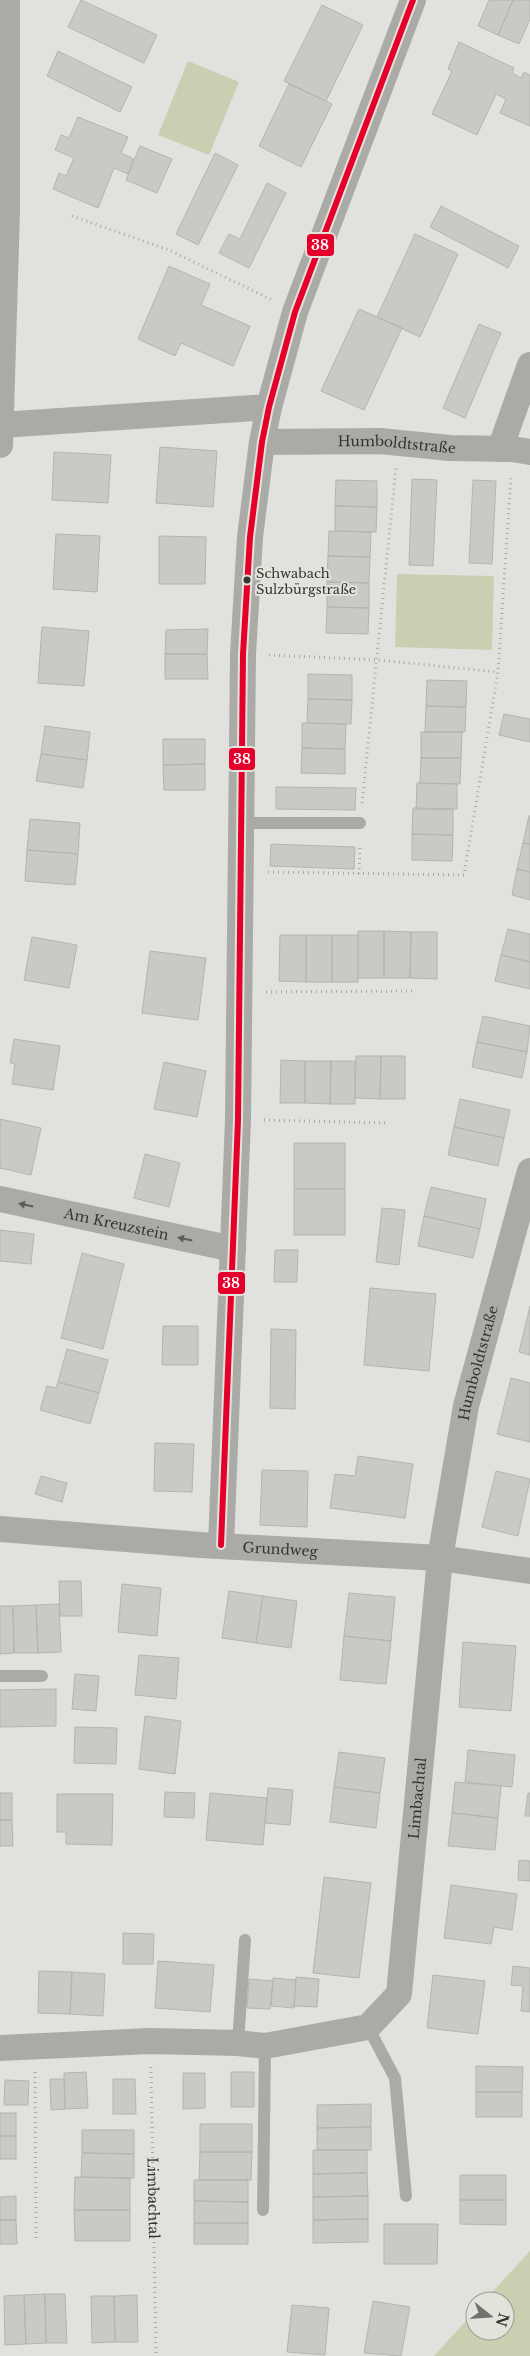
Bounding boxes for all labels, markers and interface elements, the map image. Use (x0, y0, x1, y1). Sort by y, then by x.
line badge: 38 (306, 233, 335, 257)
text: 38 (311, 236, 329, 254)
street label: Humboldtstraße (338, 432, 456, 457)
place label: Schwabach Sulzbürgstraße (256, 565, 356, 598)
marker: Schwabach Sulzbürgstraße (242, 575, 252, 585)
line badge: 38 (228, 747, 256, 771)
text: 38 (233, 750, 251, 768)
one-way arrow (19, 1201, 34, 1209)
street label: Am Kreuzstein (61, 1204, 171, 1244)
one-way arrow (178, 1235, 193, 1243)
line badge: 38 (217, 1271, 246, 1295)
text: 38 (222, 1274, 240, 1292)
street label: Humboldtstraße (455, 1304, 502, 1422)
street label: Grundweg (242, 1538, 319, 1560)
street label: Limbachtal (405, 1756, 430, 1840)
street label: Limbachtal (144, 2157, 163, 2239)
north arrow (465, 2291, 515, 2341)
text: N (492, 2311, 513, 2329)

